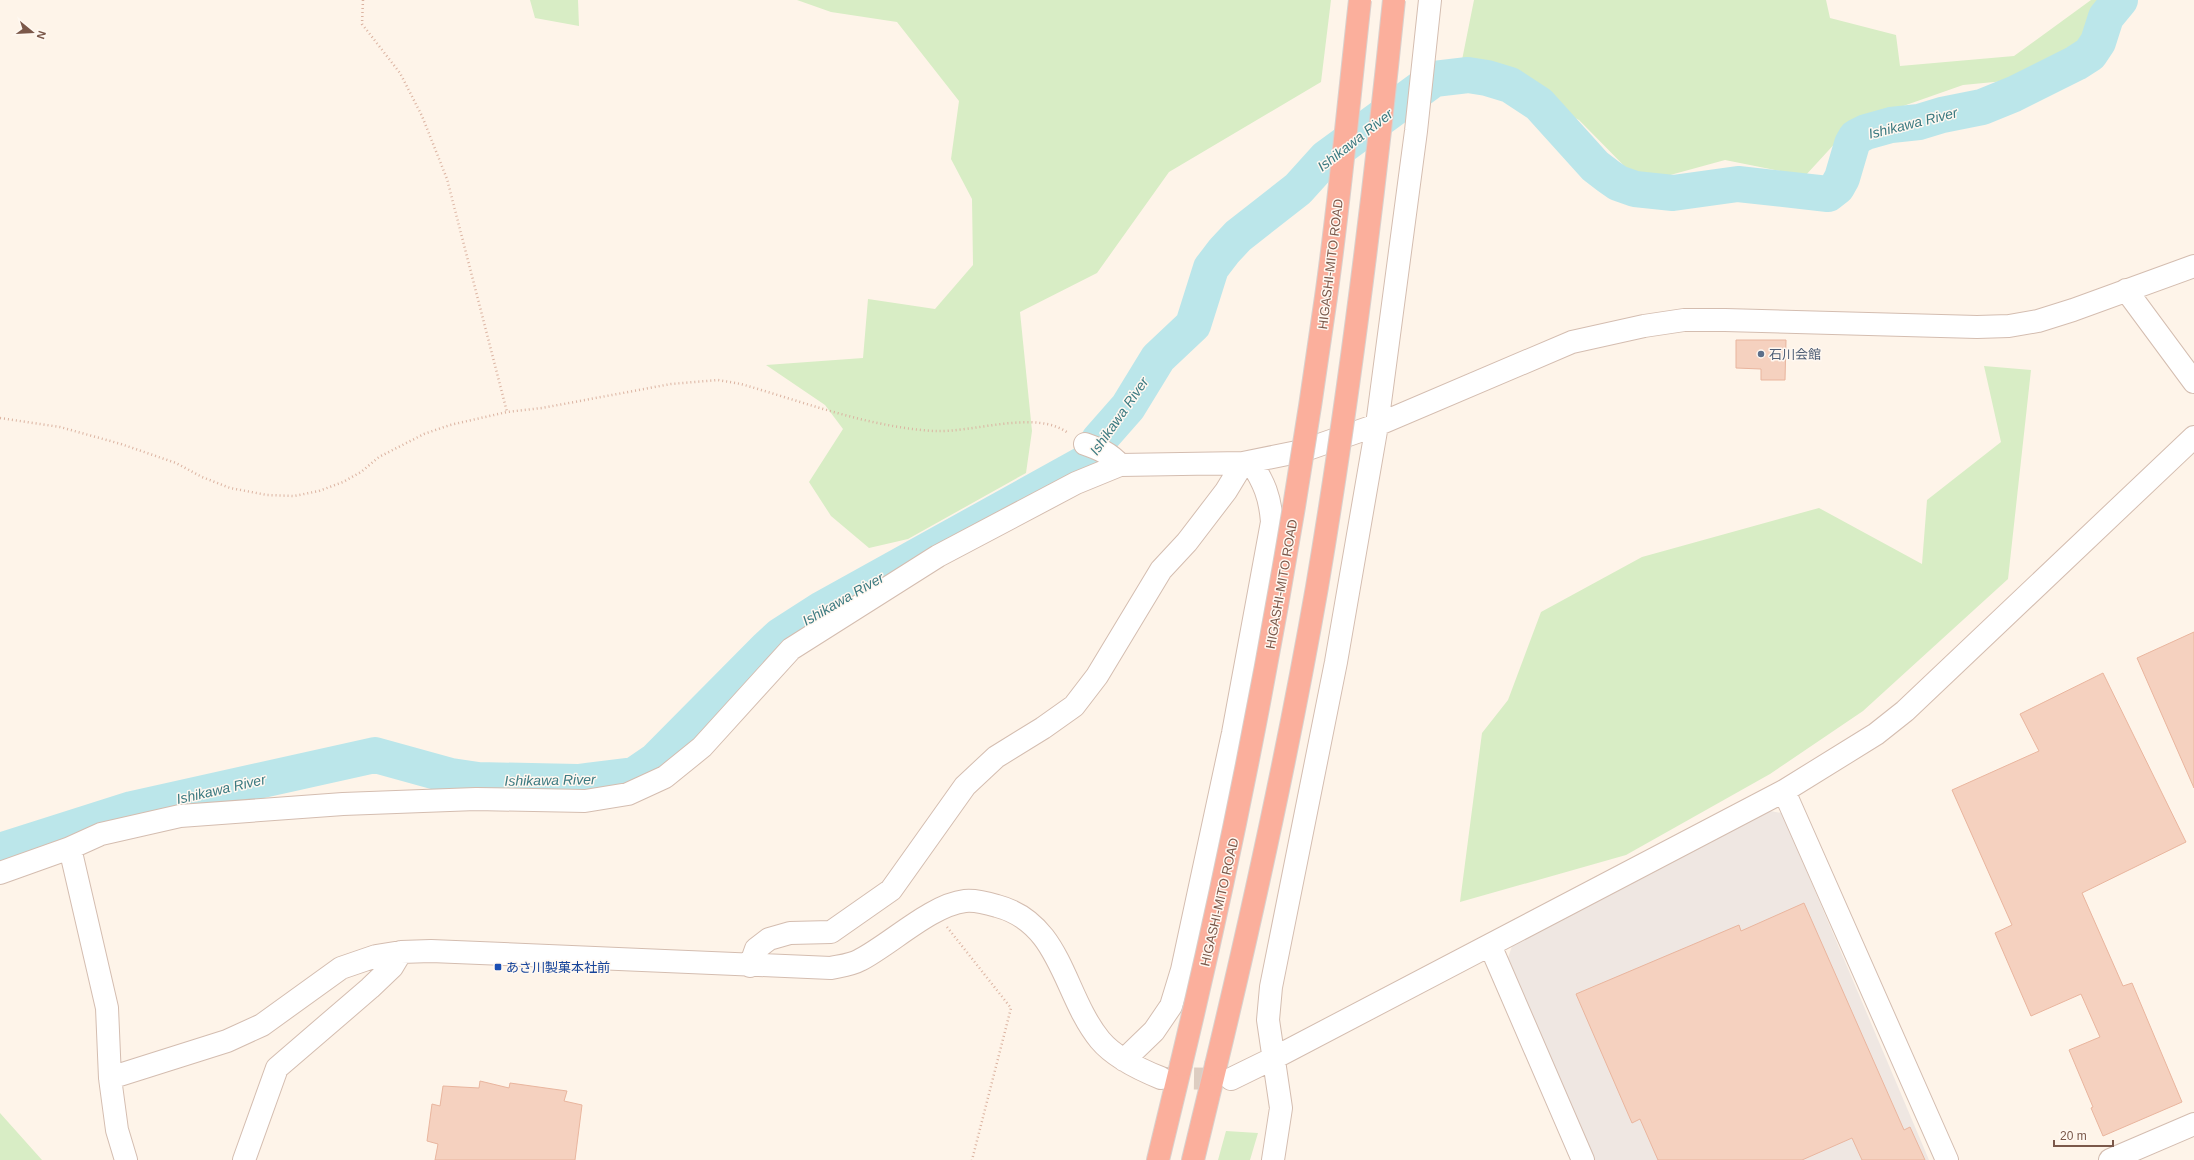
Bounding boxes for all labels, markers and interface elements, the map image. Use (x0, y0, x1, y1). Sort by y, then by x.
north arrow (12, 12, 52, 52)
text: N (35, 29, 48, 41)
water label: Ishikawa River (1867, 104, 1960, 142)
water label: Ishikawa River (1314, 105, 1397, 174)
street label: HIGASHI-MITO ROAD (1315, 198, 1346, 330)
place label: 石川会館 (1769, 347, 1821, 362)
marker: 石川会館 (1756, 349, 1766, 359)
water label: Ishikawa River (1086, 373, 1152, 458)
street label: HIGASHI-MITO ROAD (1263, 518, 1300, 650)
water label: Ishikawa River (800, 569, 888, 629)
water label: Ishikawa River (175, 771, 268, 807)
water label: Ishikawa River (504, 771, 597, 789)
street label: HIGASHI-MITO ROAD (1197, 836, 1242, 968)
place label: あさ川製菓本社前 (506, 960, 610, 975)
marker: あさ川製菓本社前 (493, 962, 503, 972)
scale bar (2054, 1122, 2113, 1148)
text: 20 m (2060, 1129, 2087, 1143)

